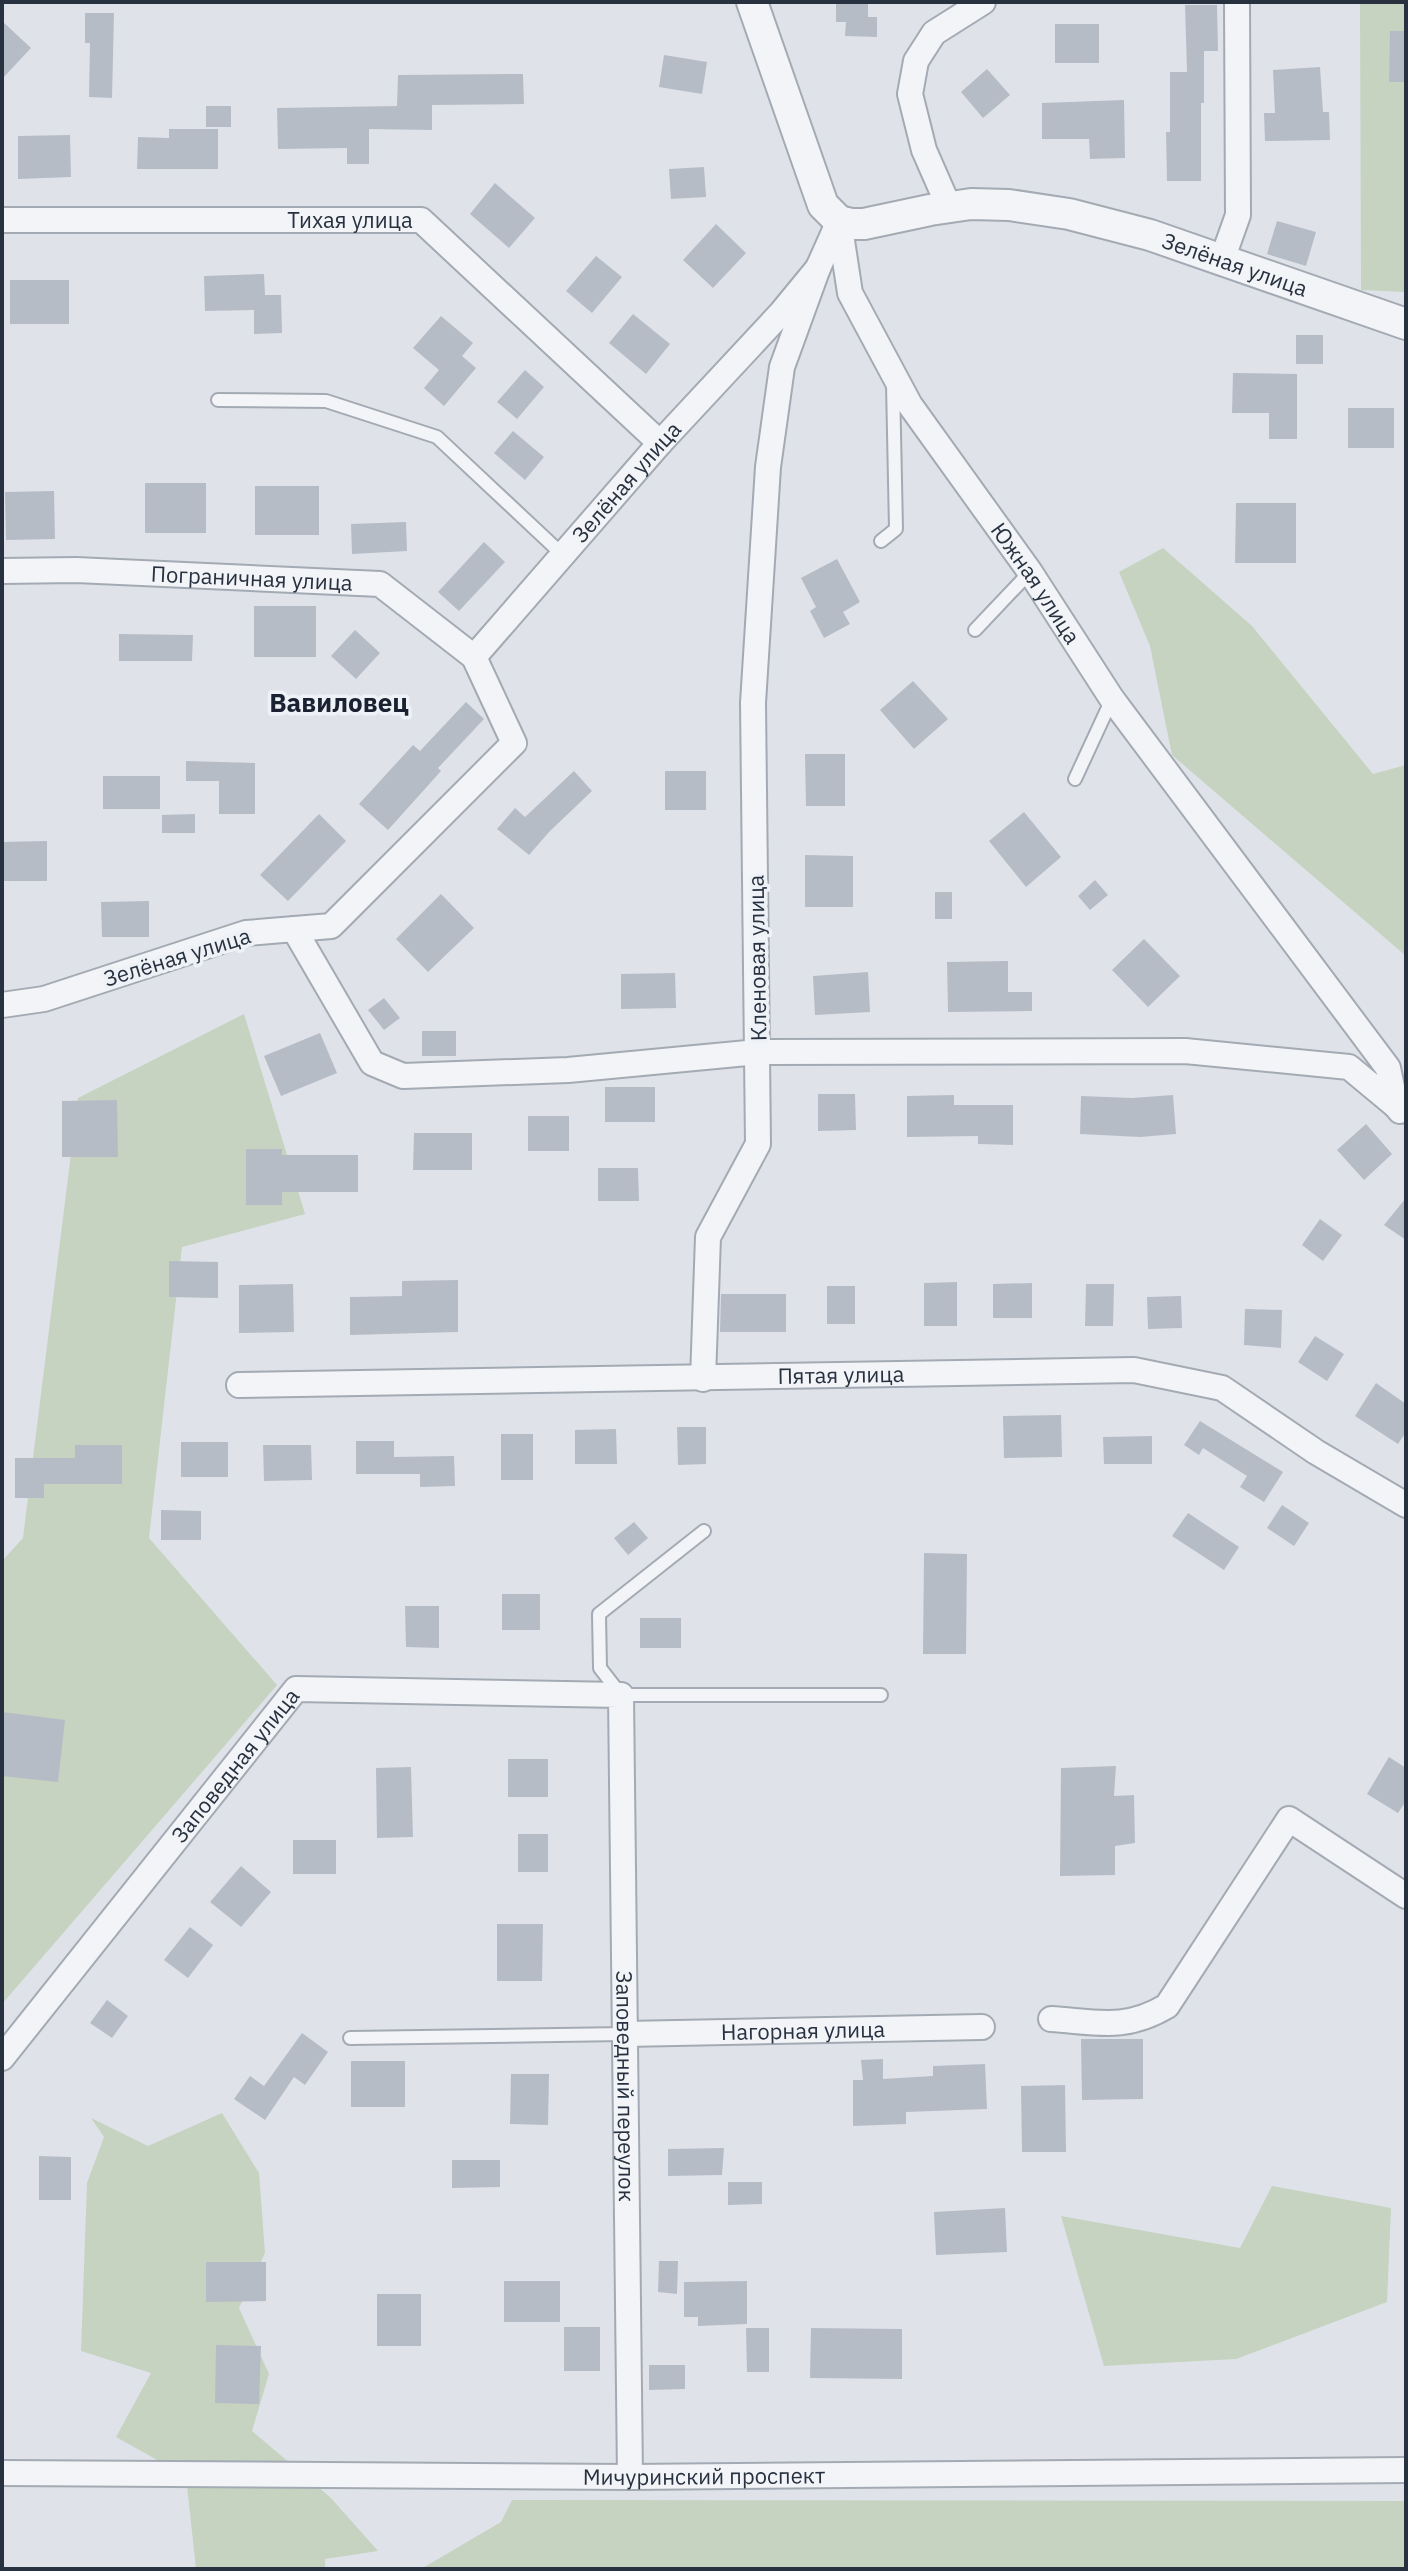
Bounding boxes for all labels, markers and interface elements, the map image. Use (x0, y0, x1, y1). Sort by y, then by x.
street label: Тихая улица (287, 205, 413, 234)
street label: Зелёная улица (1158, 225, 1312, 303)
street label: Зелёная улица (565, 415, 687, 549)
street label: Южная улица (985, 516, 1088, 649)
street label: Пограничная улица (150, 558, 354, 597)
district label: Вавиловец (269, 685, 409, 719)
street label: Кленовая улица (741, 874, 772, 1041)
street label: Зелёная улица (100, 920, 254, 993)
street label: Пятая улица (777, 1359, 905, 1390)
street label: Заповедная улица (164, 1682, 305, 1848)
street label: Заповедный переулок (610, 1970, 642, 2202)
street label: Нагорная улица (721, 2014, 886, 2046)
street label: Мичуринский проспект (583, 2460, 825, 2491)

